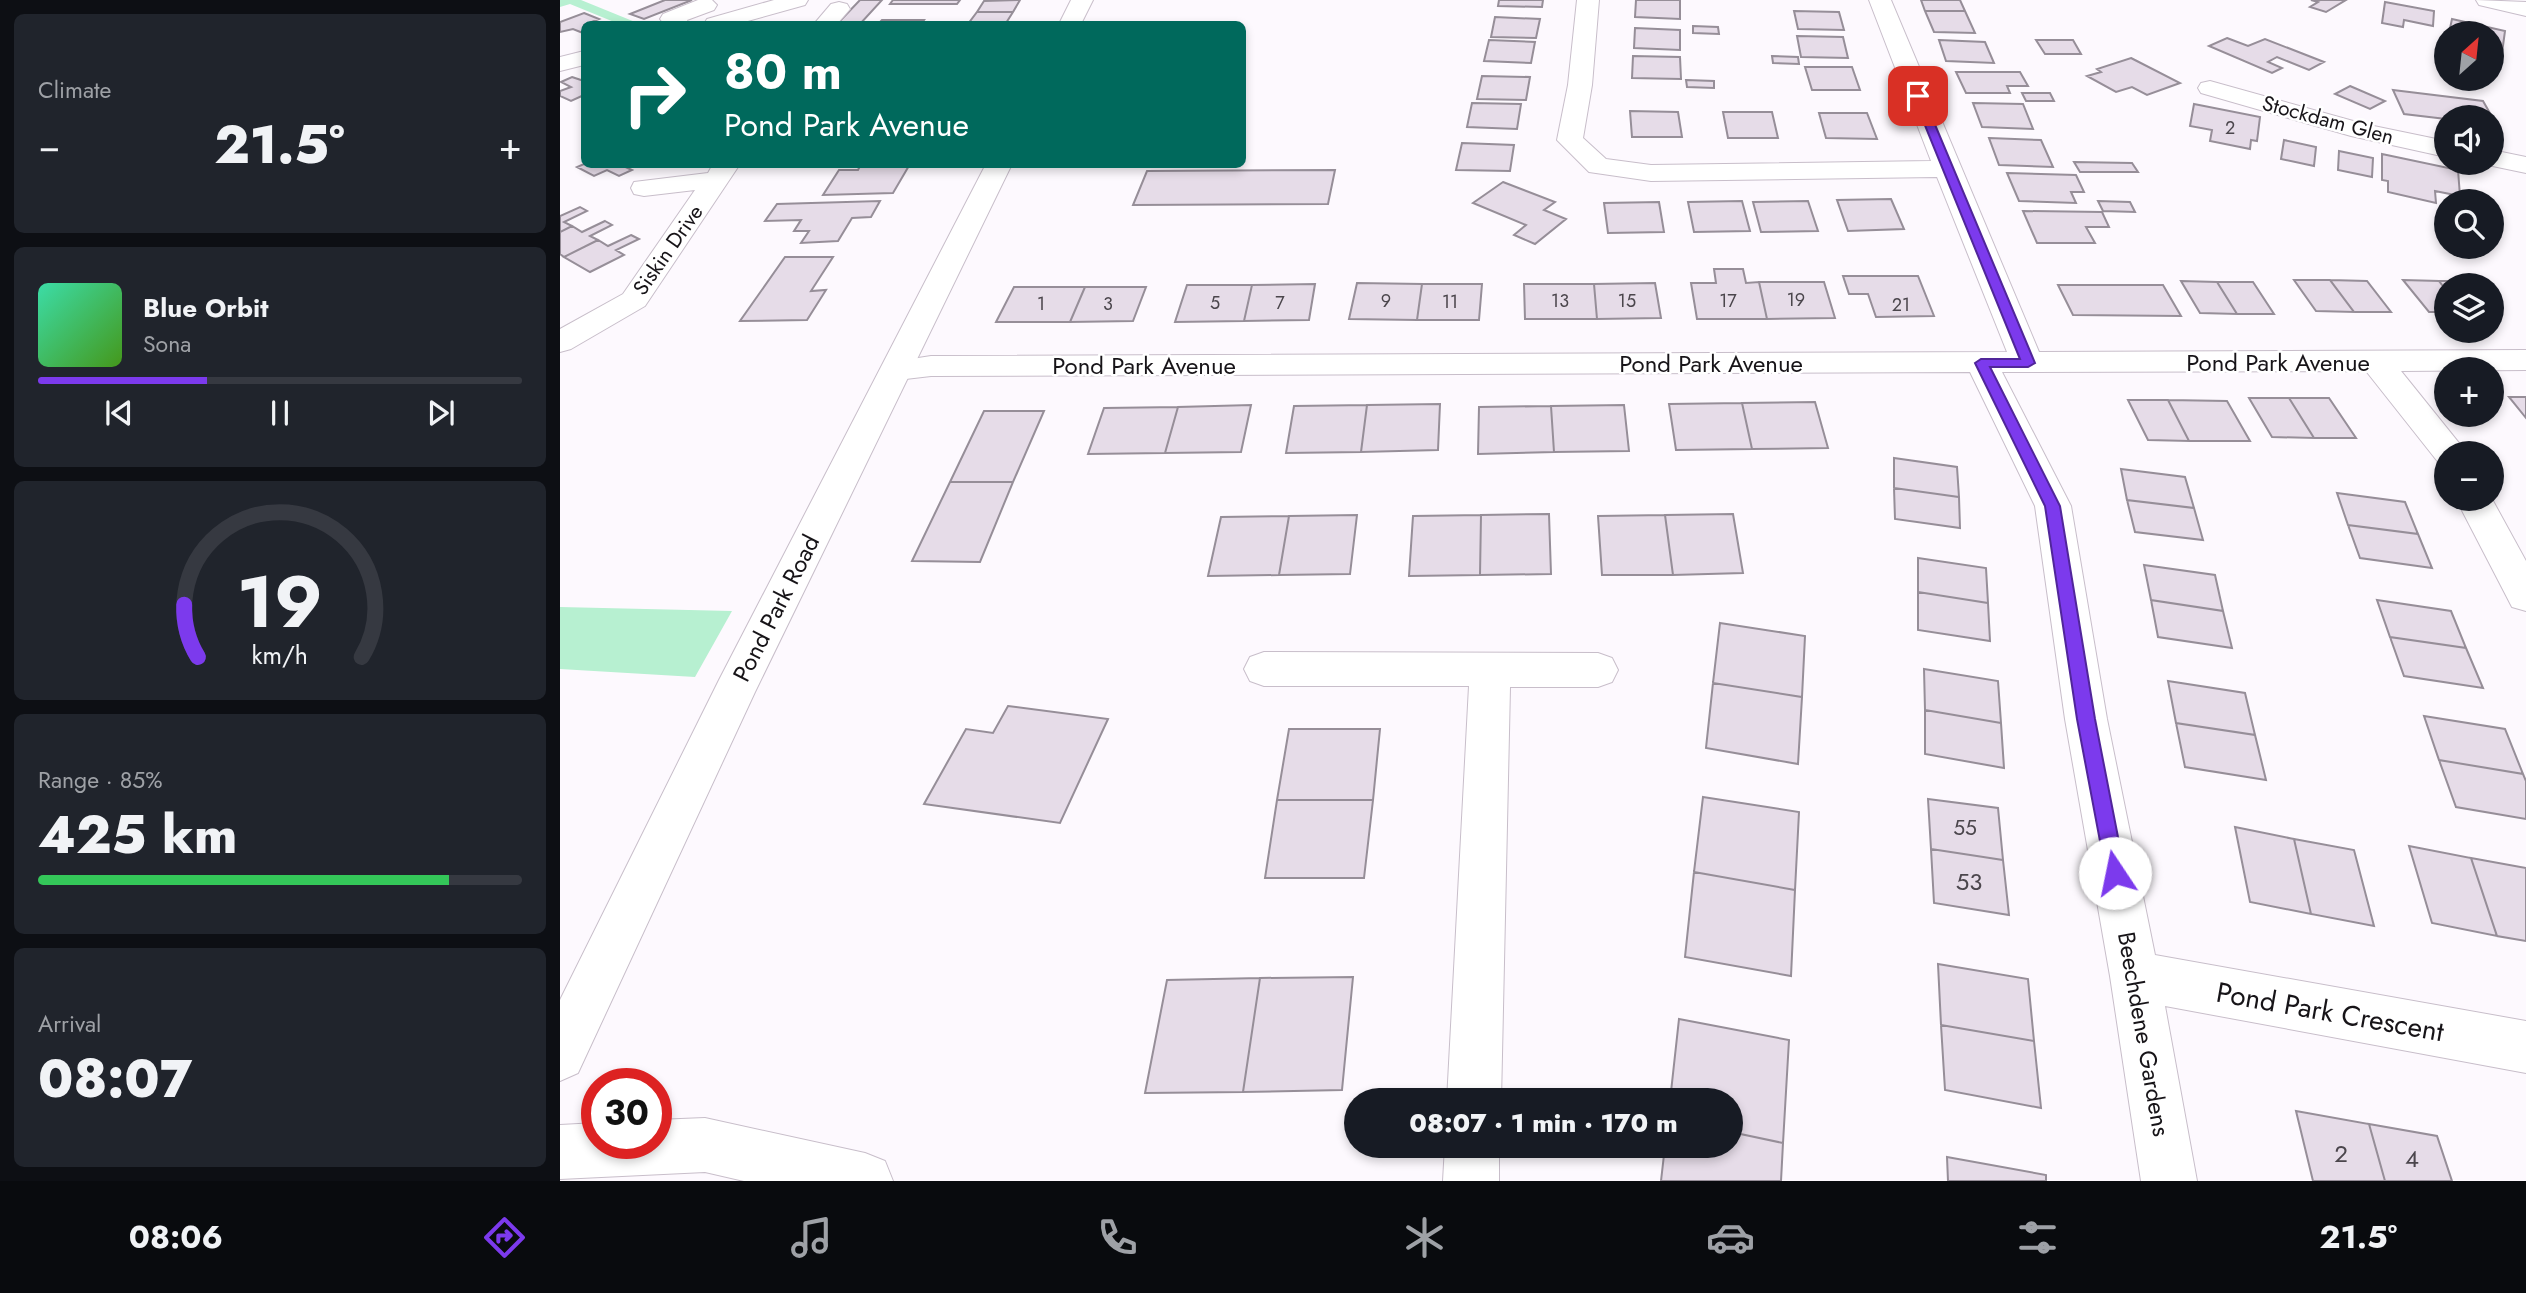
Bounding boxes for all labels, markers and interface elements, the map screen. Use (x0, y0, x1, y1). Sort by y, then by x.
north arrow (2434, 21, 2504, 91)
map controls (2434, 21, 2504, 511)
text: 80 m (724, 37, 842, 107)
icon: right (609, 49, 700, 140)
pin (1888, 66, 1948, 126)
text: Climate (38, 73, 111, 107)
icon: arrive (1899, 77, 1937, 115)
street label: Stockdam Glen (2259, 88, 2397, 152)
text: Pond Park Avenue (724, 102, 969, 148)
button: sound (2434, 105, 2504, 175)
text: 21.5° (214, 107, 345, 183)
house number: 2 (2225, 115, 2235, 141)
text: − (38, 118, 60, 173)
text: + (499, 118, 522, 173)
button: search (2434, 189, 2504, 259)
street label: Siskin Drive (626, 199, 710, 301)
button: layers (2434, 273, 2504, 343)
house number: 19 (1787, 287, 1805, 313)
house number: 9 (1381, 288, 1391, 314)
house number: 13 (1551, 288, 1569, 314)
house number: 15 (1618, 288, 1636, 314)
house number: 17 (1719, 288, 1737, 314)
text: Blue Orbit (143, 289, 268, 327)
house number: 11 (1442, 289, 1458, 315)
house number: 5 (1210, 290, 1220, 316)
house number: 7 (1275, 290, 1285, 316)
house number: 1 (1037, 291, 1045, 317)
house number: 3 (1103, 291, 1113, 317)
house number: 21 (1892, 292, 1910, 318)
text: Sona (143, 327, 191, 361)
street label: Pond Park Avenue (2186, 345, 2370, 380)
street label: Pond Park Avenue (1619, 346, 1803, 381)
street label: Pond Park Avenue (1052, 348, 1236, 383)
button: + (2434, 357, 2504, 427)
icon: previous (100, 394, 138, 432)
icon: pause (261, 394, 299, 432)
icon: next (422, 394, 460, 432)
button: − (2434, 441, 2504, 511)
street label: Pond Park Road (724, 528, 828, 688)
text: 19 (237, 549, 323, 654)
text: km/h (252, 636, 308, 672)
text: Range · 85% (38, 763, 162, 797)
text: 425 km (38, 797, 237, 873)
house number: 55 (1953, 813, 1977, 843)
position arrow (2078, 836, 2152, 910)
house number: 53 (1956, 864, 1982, 899)
street label: Beechdene Gardens (2109, 929, 2179, 1139)
street label: Pond Park Crescent (2213, 972, 2447, 1052)
text: Arrival (38, 1007, 101, 1041)
text: 08:07 (38, 1041, 192, 1117)
speed limit sign: 30 (581, 1068, 672, 1159)
text: 08:07 · 1 min · 170 m (1409, 1104, 1678, 1142)
house number: 2 (2334, 1136, 2348, 1171)
house number: 4 (2405, 1141, 2419, 1176)
icon: directions (480, 1213, 529, 1262)
icon: music (787, 1213, 836, 1262)
icon: phone (1093, 1213, 1142, 1262)
icon: climate (1400, 1213, 1449, 1262)
icon: car (1706, 1213, 1755, 1262)
icon: filters (2013, 1213, 2062, 1262)
text: 08:06 (129, 1214, 223, 1260)
text: 21.5° (2319, 1214, 2397, 1260)

